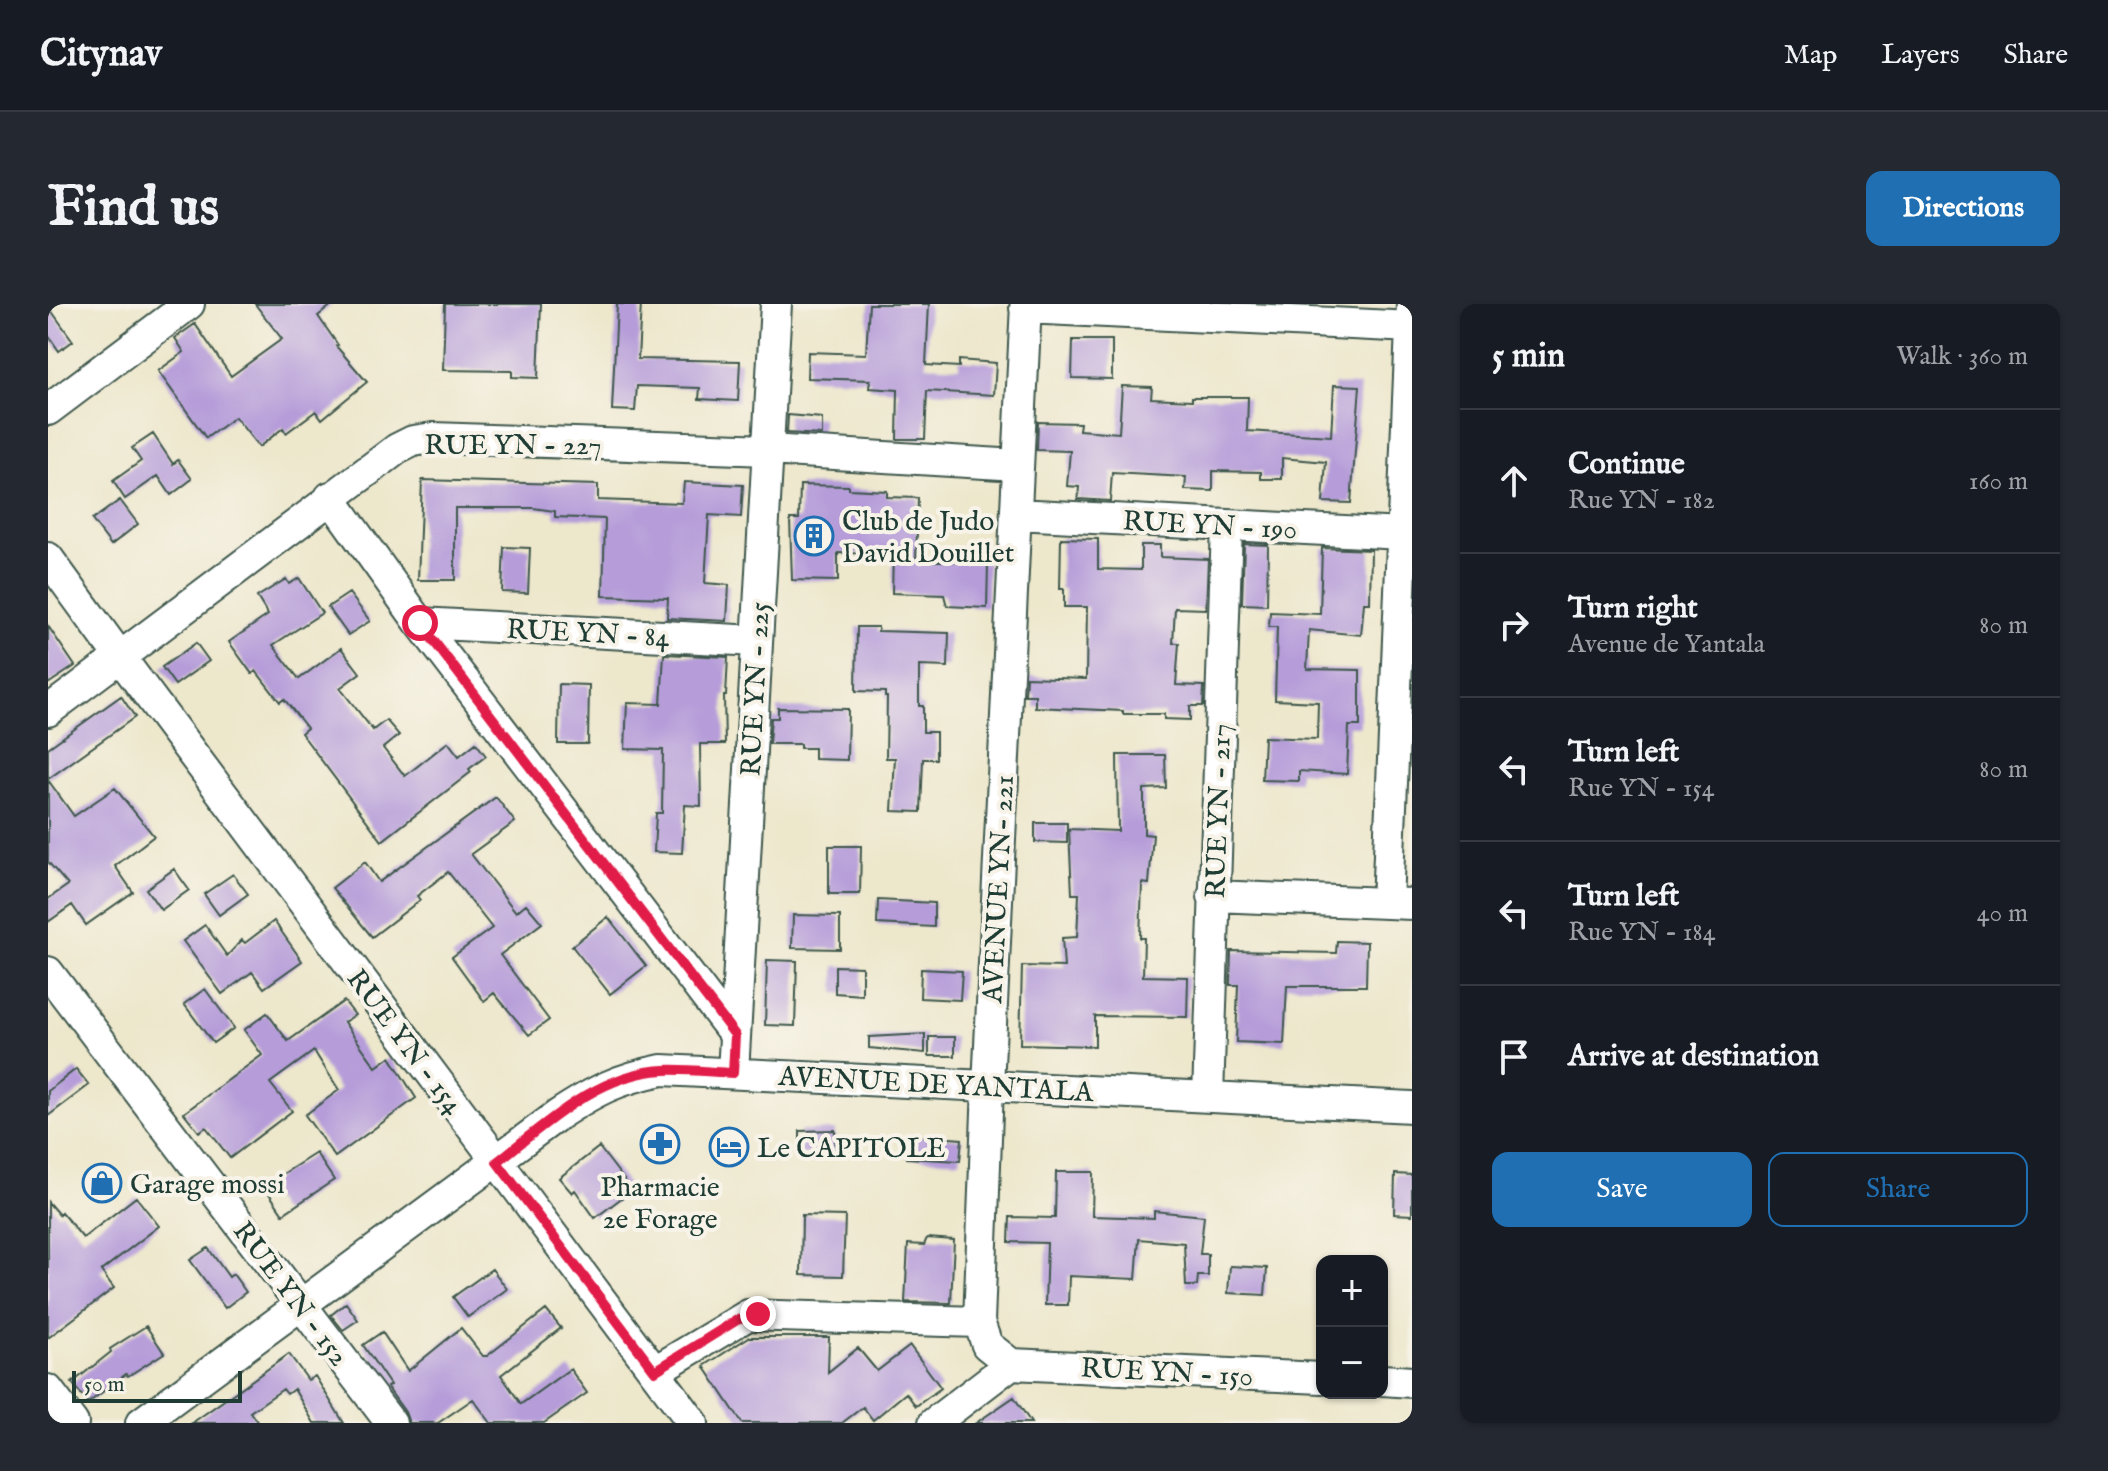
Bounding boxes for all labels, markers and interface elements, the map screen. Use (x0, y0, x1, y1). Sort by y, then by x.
text: Citynav (40, 31, 162, 79)
text: Map (1784, 38, 1837, 73)
text: Layers (1881, 38, 1960, 73)
text: Share (2004, 38, 2068, 73)
button: Directions (1866, 171, 2060, 246)
text: Find us (48, 173, 219, 244)
text: 5 min (1492, 335, 1565, 378)
text: Walk · 360 m (1896, 340, 2028, 373)
street label: RUE YN - 227 (424, 429, 602, 464)
text: Continue (1568, 446, 1685, 484)
icon: ahead (1492, 459, 1536, 503)
text: 160 m (1969, 465, 2028, 498)
text: Rue YN - 182 (1568, 484, 1715, 517)
street label: RUE YN - 190 (1122, 504, 1298, 549)
place label: Club de Judo David Douillet (842, 505, 1015, 572)
building icon: Club de Judo David Douillet (793, 515, 835, 557)
text: Turn right (1568, 590, 1698, 628)
street label: RUE YN - 225 (734, 601, 779, 777)
icon: right (1492, 603, 1536, 647)
route start (402, 605, 438, 641)
text: 80 m (1979, 609, 2028, 642)
street label: RUE YN - 84 (506, 613, 670, 656)
text: Avenue de Yantala (1568, 628, 1765, 661)
street label: RUE YN - 217 (1199, 723, 1240, 899)
text: Turn left (1568, 734, 1679, 772)
icon: left (1492, 747, 1536, 791)
text: 80 m (1979, 753, 2028, 786)
text: Rue YN - 154 (1568, 772, 1715, 805)
street label: AVENUE YN- 221 (976, 774, 1023, 1005)
text: Turn left (1568, 878, 1679, 916)
icon: left (1492, 891, 1536, 935)
text: 40 m (1977, 897, 2028, 930)
text: Rue YN - 184 (1568, 916, 1715, 949)
street label: RUE YN - 154 (338, 963, 470, 1122)
icon: arrive (1492, 1035, 1536, 1079)
text: Arrive at destination (1568, 1038, 1819, 1076)
street label: AVENUE DE YANTALA (776, 1060, 1095, 1111)
pharmacy icon: Pharmacie 2e Forage (639, 1123, 681, 1165)
hotel icon: Le CAPITOLE (708, 1126, 750, 1168)
place label: Le CAPITOLE (757, 1132, 946, 1167)
button: Save (1492, 1152, 1752, 1227)
button: Share (1768, 1152, 2028, 1227)
shop icon: Garage mossi (81, 1162, 123, 1204)
place label: Garage mossi (130, 1168, 285, 1203)
place label: Pharmacie 2e Forage (600, 1171, 720, 1238)
street label: RUE YN - 152 (224, 1215, 356, 1374)
map controls (1316, 1255, 1388, 1399)
button: + (1316, 1255, 1388, 1327)
route end (740, 1296, 776, 1332)
button: − (1316, 1327, 1388, 1399)
street label: RUE YN - 150 (1080, 1352, 1254, 1395)
scale bar (72, 1367, 242, 1403)
text: 50 m (84, 1371, 125, 1399)

